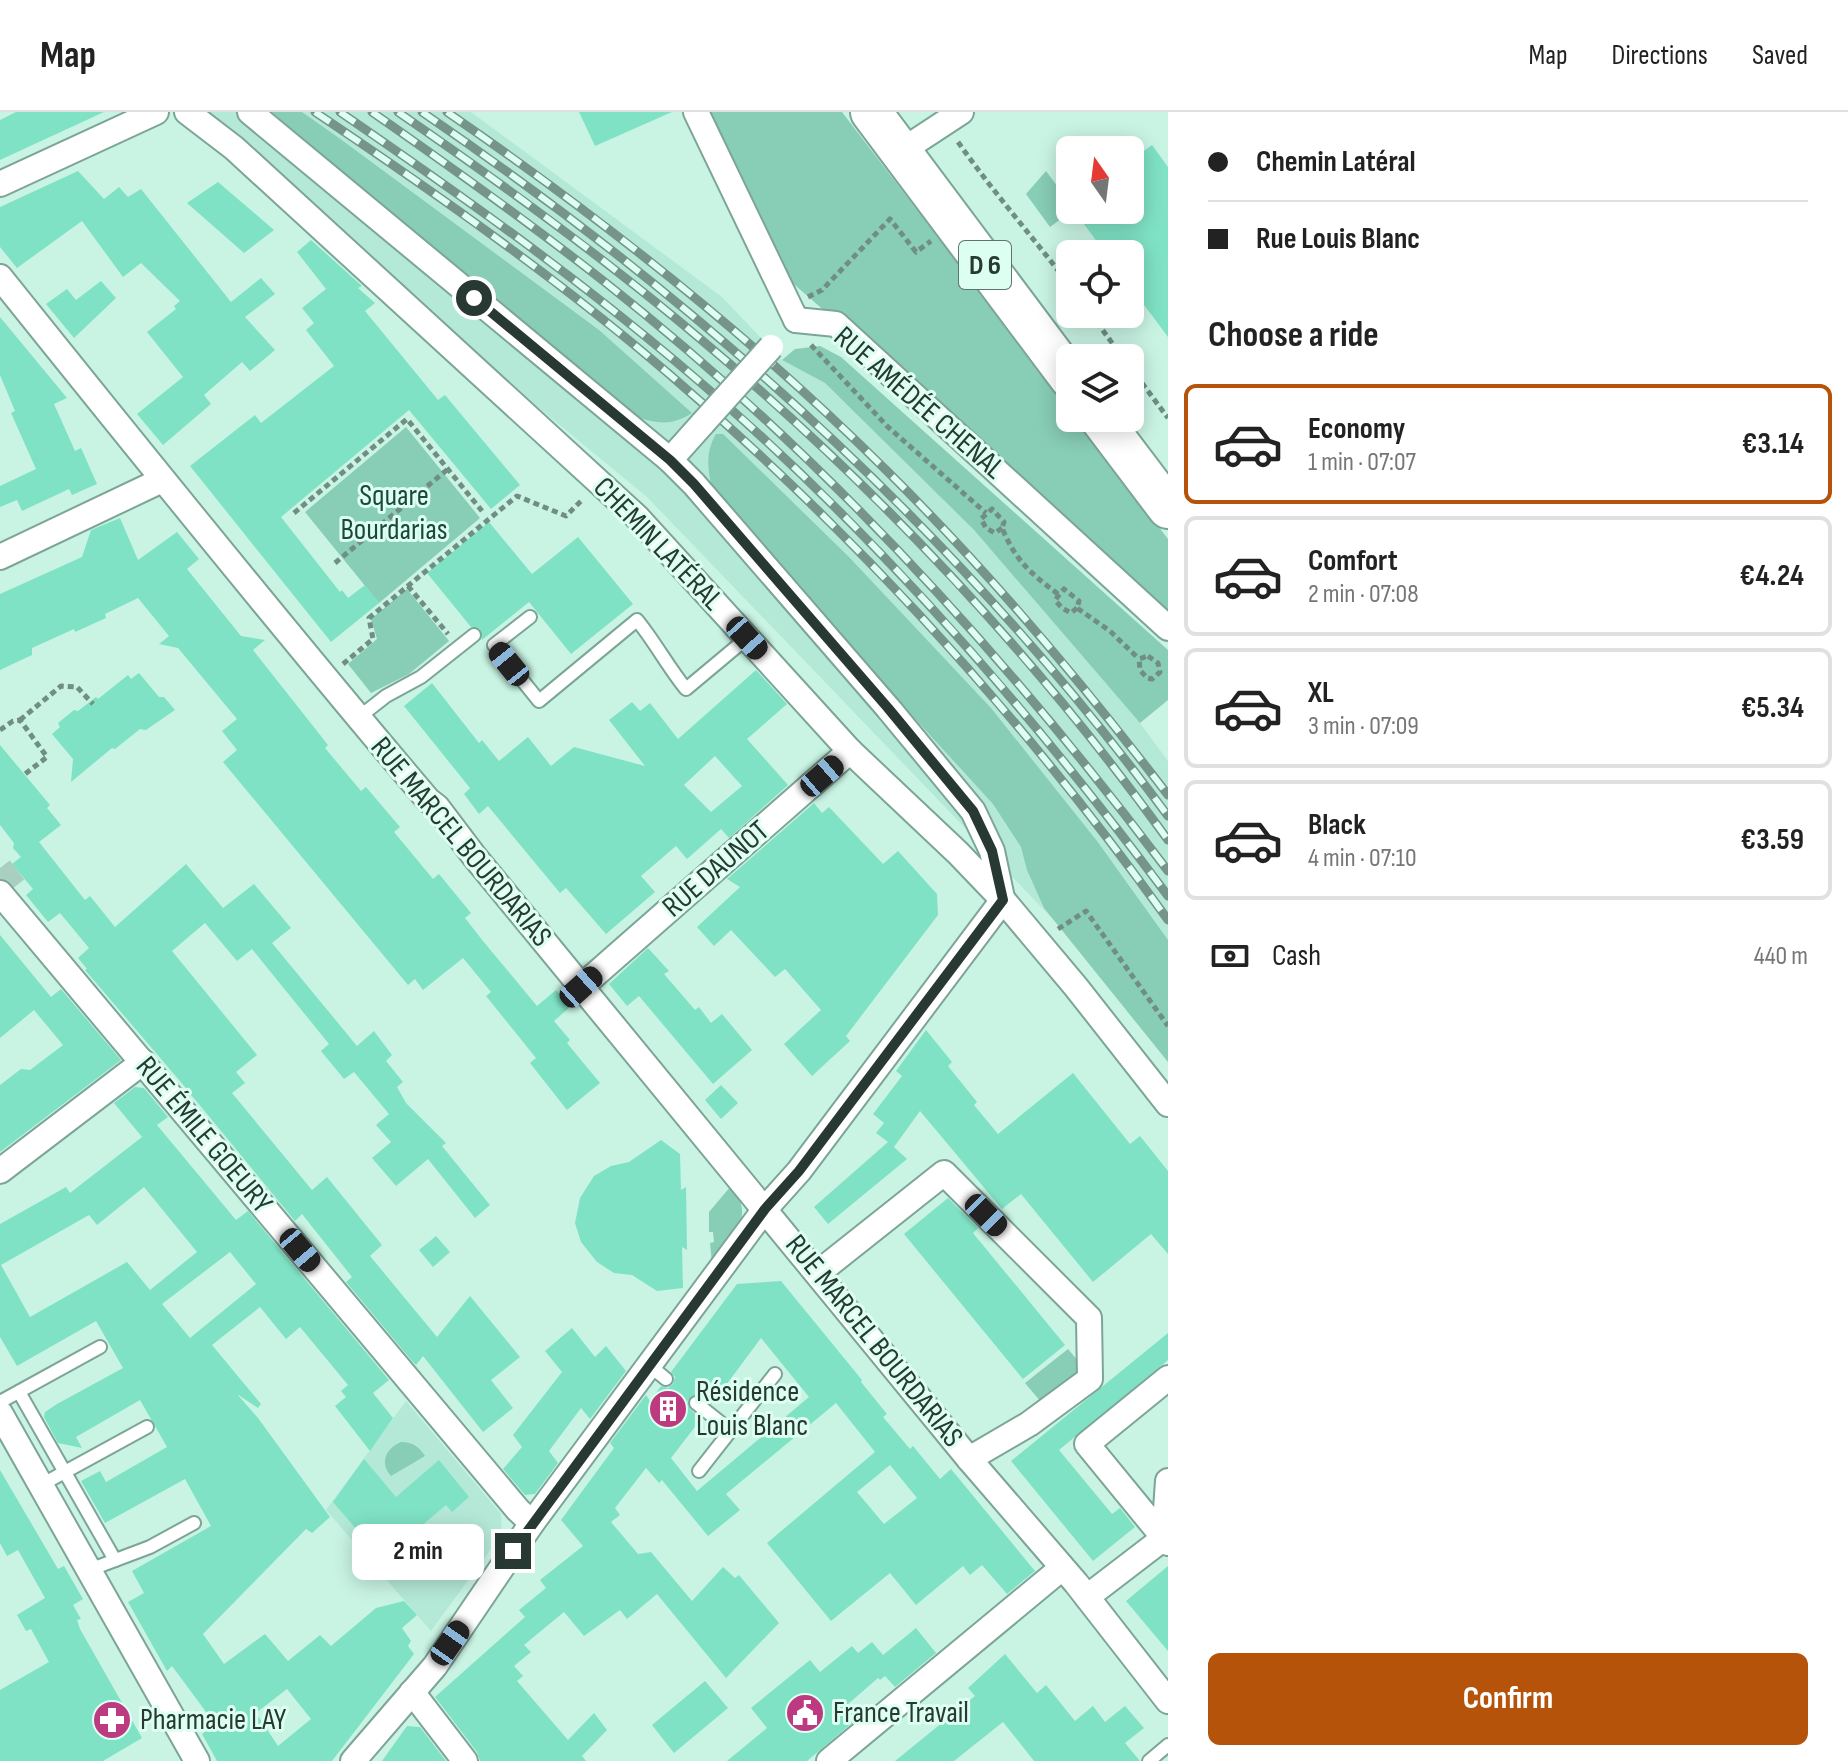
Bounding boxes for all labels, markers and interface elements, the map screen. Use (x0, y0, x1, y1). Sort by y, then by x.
text: Map (40, 33, 96, 78)
text: Map (1529, 39, 1568, 72)
text: Directions (1612, 39, 1708, 72)
text: Saved (1752, 39, 1808, 72)
north arrow (1056, 136, 1144, 224)
map controls (1056, 136, 1144, 432)
text: Chemin Latéral (1256, 144, 1416, 180)
text: Rue Louis Blanc (1256, 221, 1420, 257)
button: locate (1056, 240, 1144, 328)
road number: D 6 (959, 241, 1011, 289)
route start (456, 280, 492, 316)
text: Choose a ride (1208, 314, 1379, 357)
street label: RUE AMÉDÉE CHENAL (826, 319, 1012, 487)
button: layers (1056, 344, 1144, 432)
icon: car (1212, 408, 1284, 480)
text: Economy (1308, 411, 1405, 447)
text: €3.14 (1742, 426, 1804, 462)
text: 1 min · 07:07 (1308, 447, 1416, 478)
street label: CHEMIN LATÉRAL (586, 470, 730, 618)
park label: Square Bourdarias (340, 478, 448, 548)
icon: car (1212, 540, 1284, 612)
text: Comfort (1308, 543, 1398, 579)
text: €4.24 (1739, 558, 1804, 594)
text: 2 min · 07:08 (1308, 579, 1419, 610)
car (722, 612, 772, 664)
car (485, 638, 533, 690)
icon: car (1212, 672, 1284, 744)
text: XL (1308, 675, 1334, 711)
text: €5.34 (1741, 690, 1804, 726)
text: 3 min · 07:09 (1308, 711, 1419, 742)
street label: RUE MARCEL BOURDARIAS (363, 730, 559, 954)
car (796, 751, 848, 801)
icon: car (1212, 804, 1284, 876)
text: Black (1308, 807, 1366, 843)
street label: RUE DAUNOT (655, 813, 777, 925)
text: €3.59 (1740, 822, 1804, 858)
text: 4 min · 07:10 (1308, 843, 1416, 874)
icon: cash (1208, 934, 1252, 978)
text: Cash (1272, 938, 1321, 974)
text: 440 m (1754, 941, 1808, 972)
car (555, 962, 607, 1012)
street label: RUE ÉMILE GOEURY (128, 1049, 280, 1221)
car (961, 1190, 1011, 1240)
car (275, 1224, 325, 1276)
street label: RUE MARCEL BOURDARIAS (777, 1228, 971, 1454)
place label: Résidence Louis Blanc (696, 1374, 808, 1444)
building icon: Résidence Louis Blanc (647, 1388, 689, 1430)
callout: 2 min (353, 1523, 485, 1579)
route end (495, 1533, 531, 1569)
text: 2 min (393, 1536, 443, 1567)
car (426, 1616, 474, 1670)
button: Confirm (1208, 1653, 1808, 1745)
public building icon: France Travail (784, 1692, 826, 1734)
place label: France Travail (833, 1695, 969, 1731)
pharmacy icon: Pharmacie LAY (91, 1699, 133, 1741)
place label: Pharmacie LAY (140, 1702, 287, 1738)

